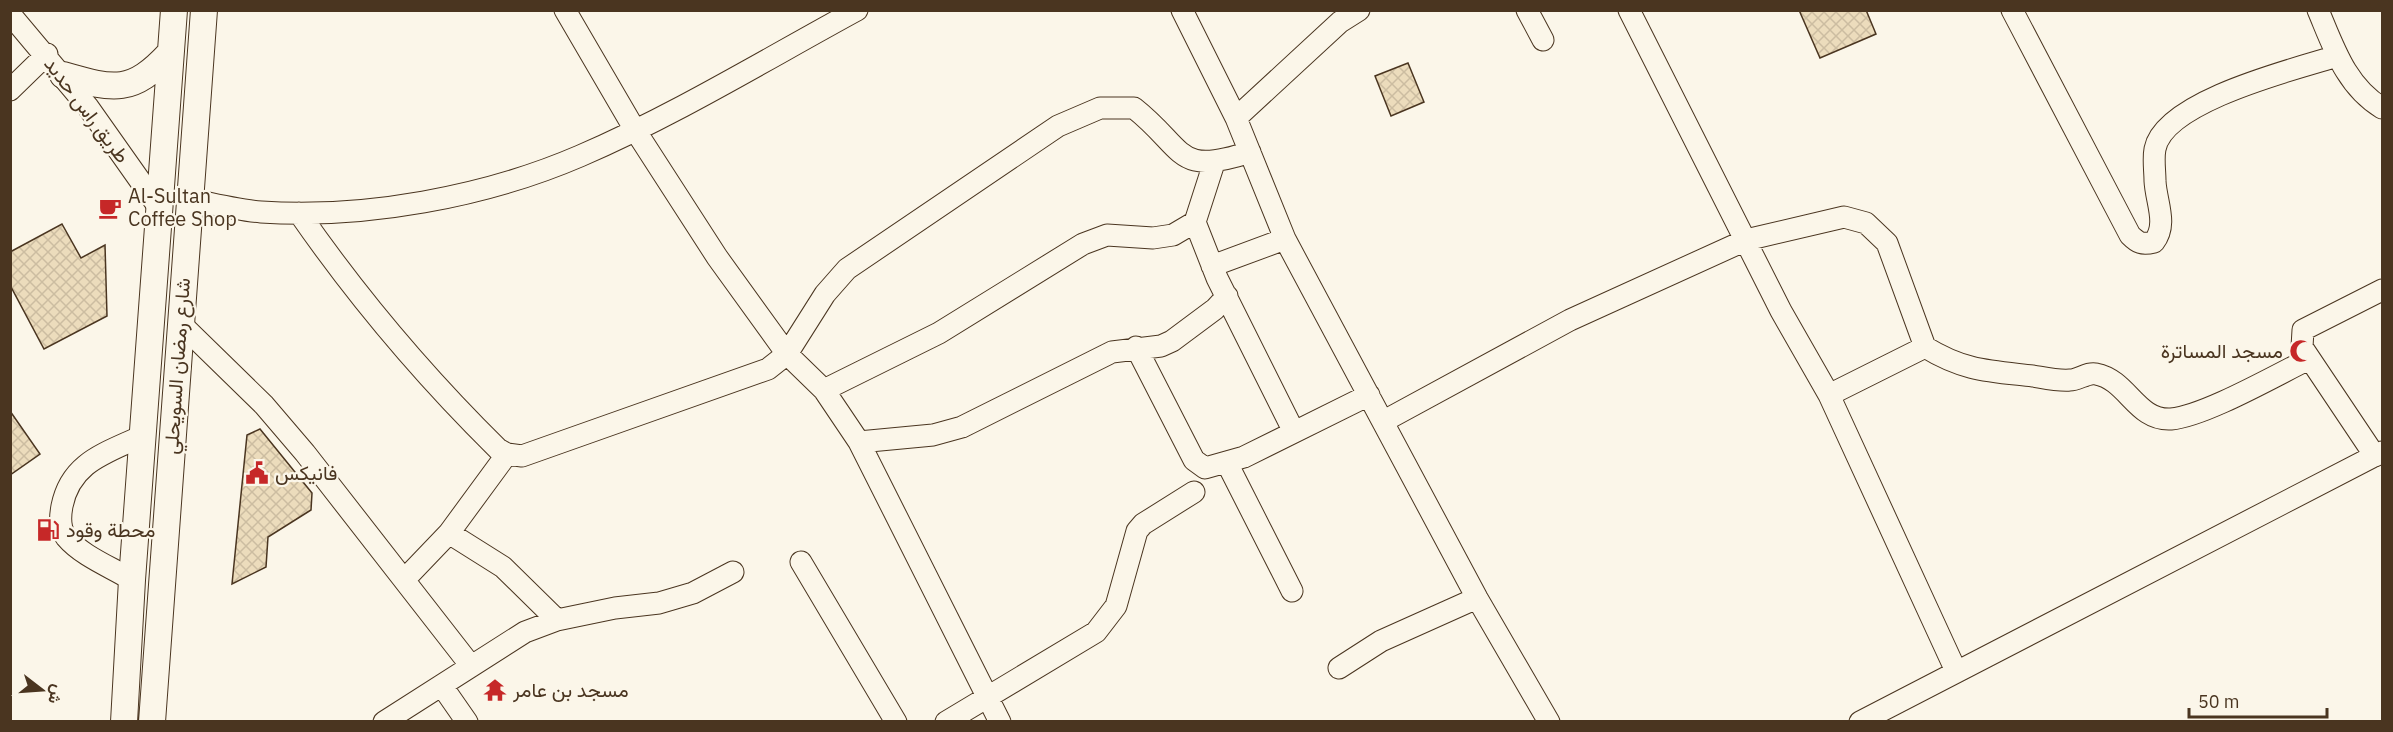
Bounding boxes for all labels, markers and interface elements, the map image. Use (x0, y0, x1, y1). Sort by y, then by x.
street label: طريق راس حديد (39, 51, 136, 168)
place label: Al-Sultan Coffee Shop (128, 182, 237, 232)
cafe icon: Al-Sultan Coffee Shop (97, 195, 123, 221)
street label: شارع رمضان السويحلي (157, 277, 200, 455)
place label: مسجد المساترة (2161, 337, 2283, 364)
mosque icon: مسجد المساترة (2288, 338, 2314, 364)
place label: فانيكس (275, 459, 337, 486)
public building icon: فانيكس (244, 460, 270, 486)
place label: محطة وقود (66, 516, 155, 543)
fuel station icon: محطة وقود (35, 517, 61, 543)
north arrow (12, 660, 72, 720)
place label: مسجد بن عامر (512, 676, 629, 703)
temple icon: مسجد بن عامر (482, 677, 508, 703)
scale bar (2189, 681, 2327, 719)
text: ش (44, 682, 69, 707)
text: 50 m (2198, 690, 2240, 713)

